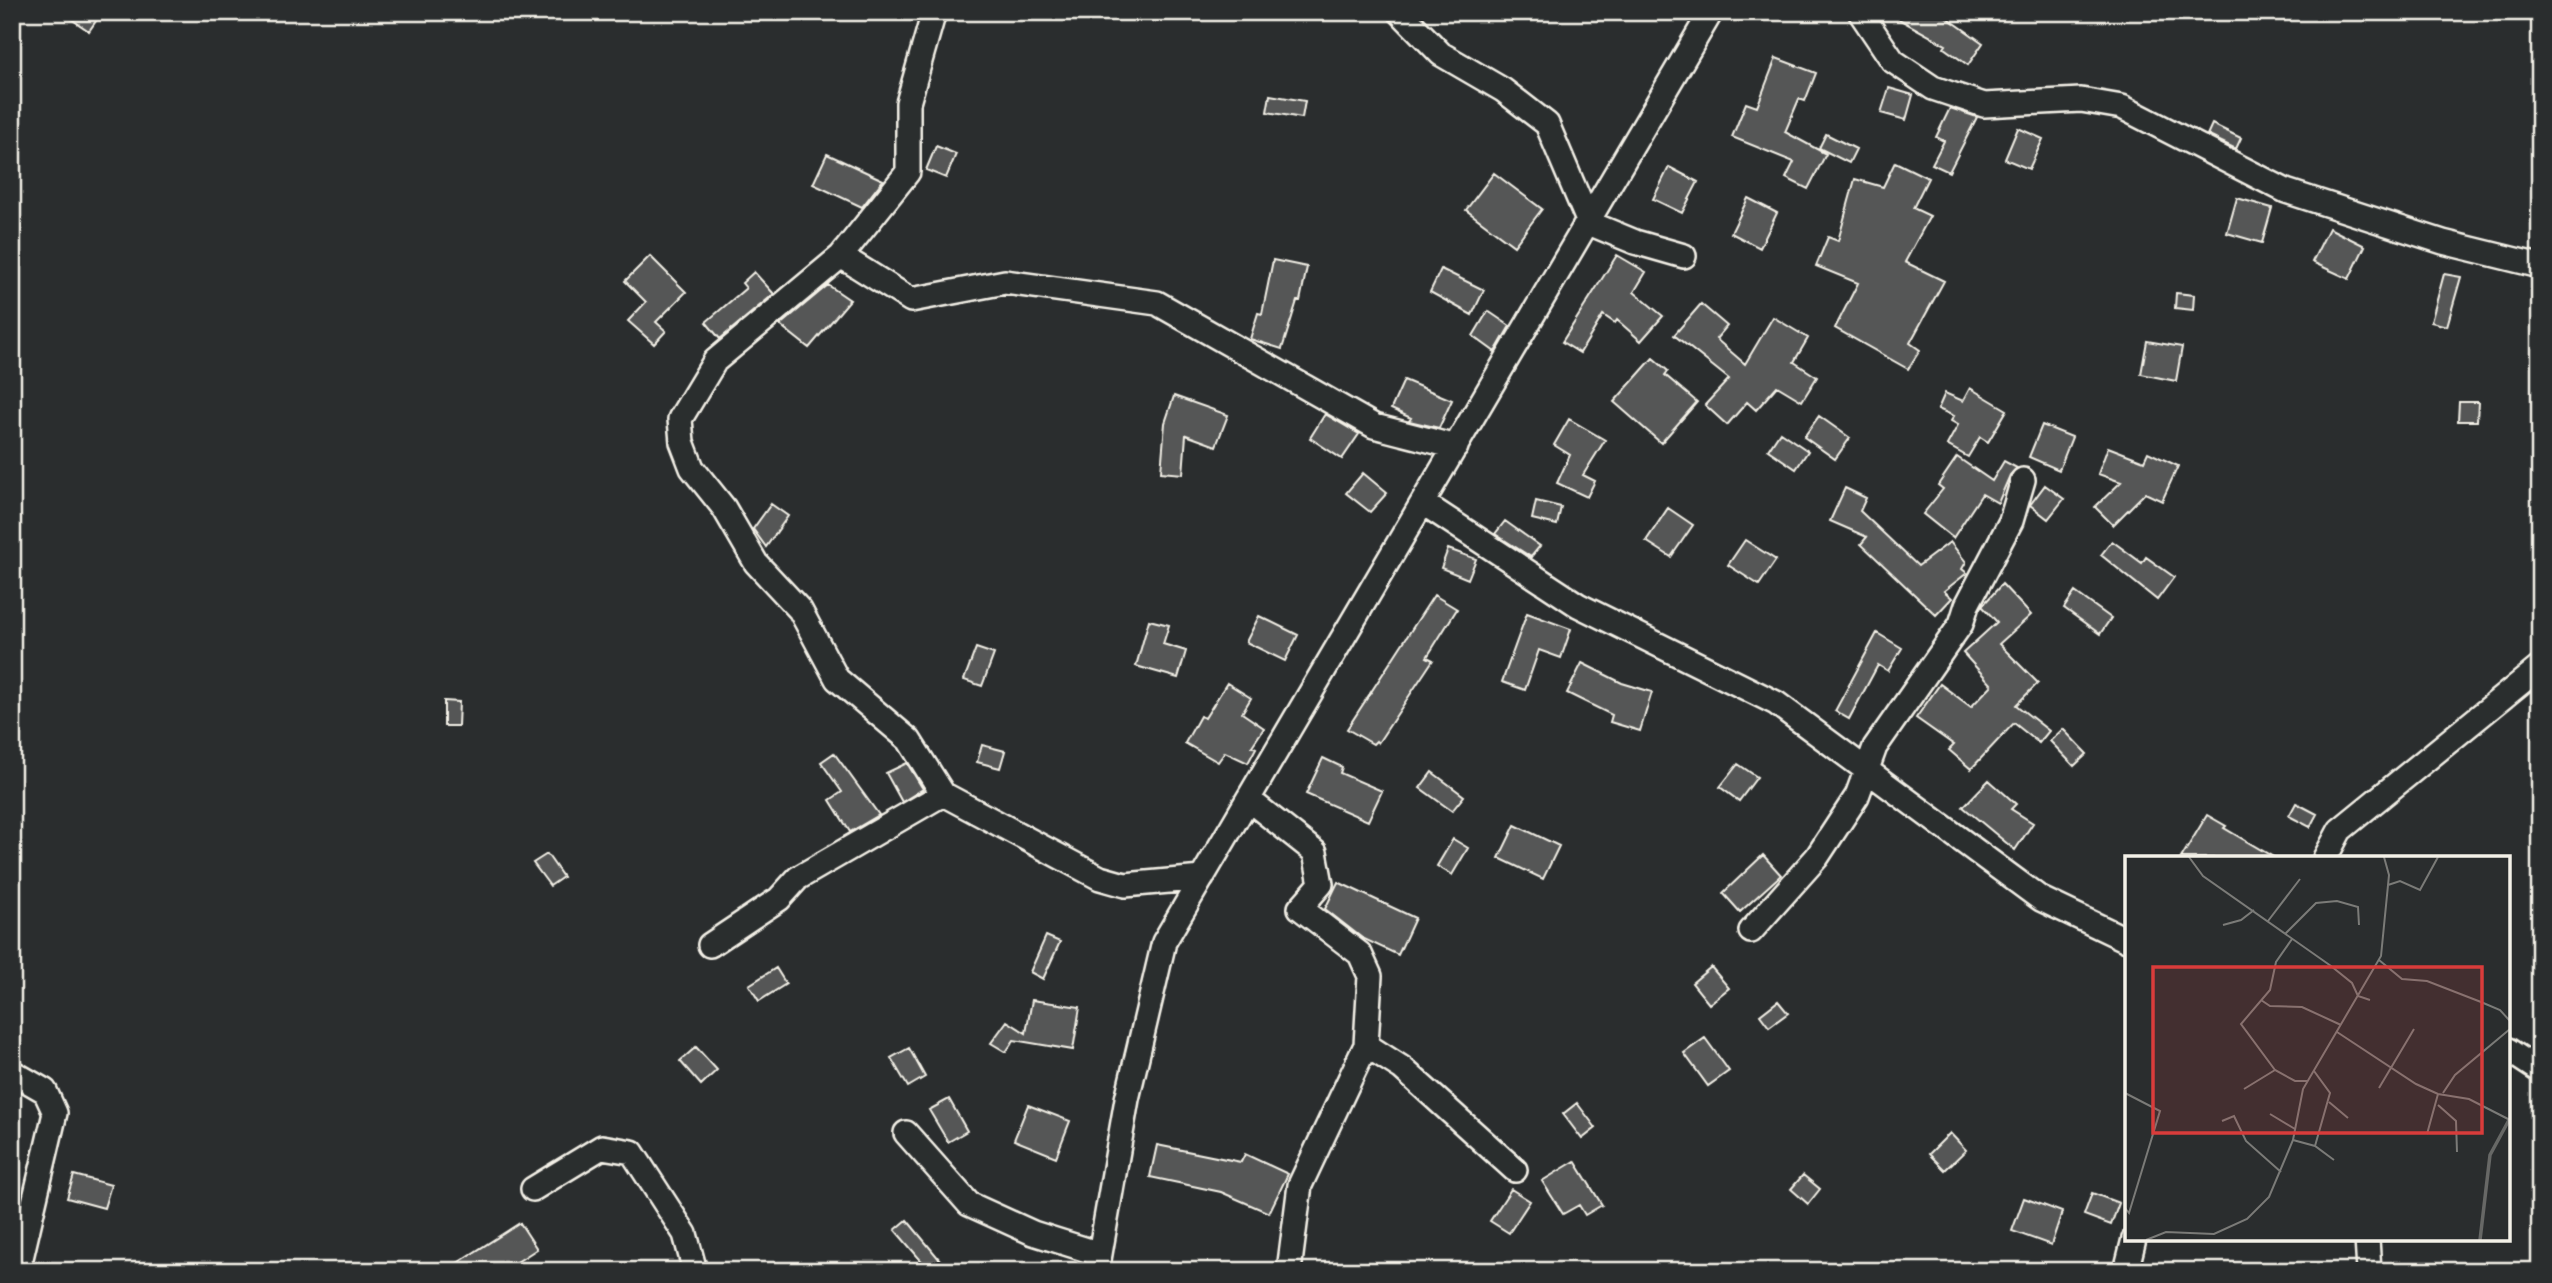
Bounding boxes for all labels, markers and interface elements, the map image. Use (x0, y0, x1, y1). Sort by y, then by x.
inset map (2125, 856, 2510, 1241)

